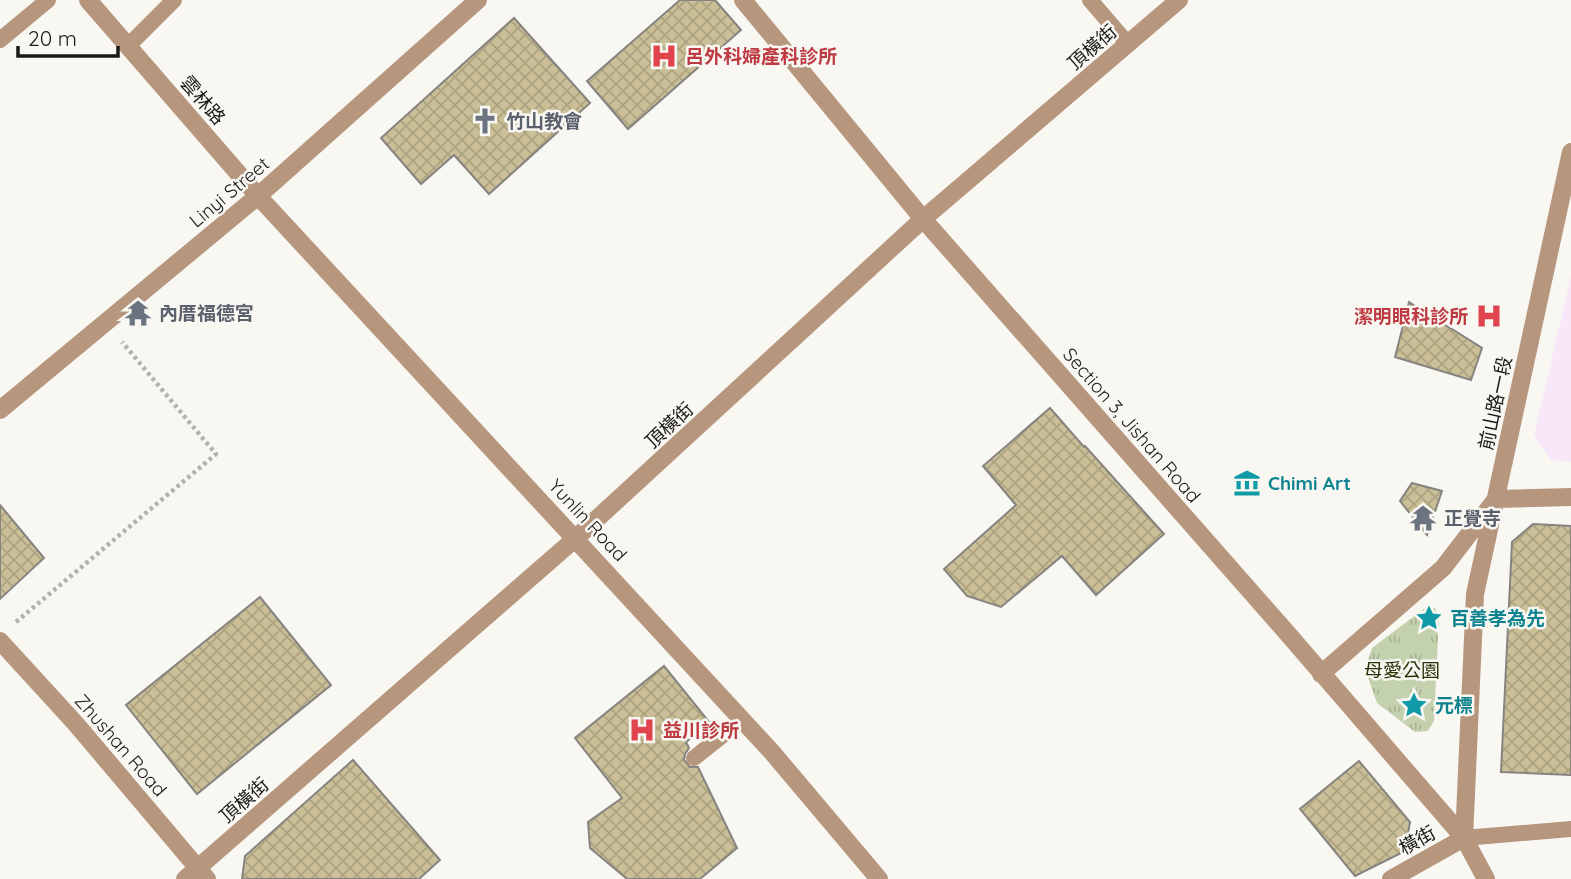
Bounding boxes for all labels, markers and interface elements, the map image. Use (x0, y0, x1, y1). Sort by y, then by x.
scale bar (18, 14, 117, 58)
street label: 頂橫街 (1063, 19, 1121, 75)
text: 20 m (28, 25, 77, 51)
hospital icon: 呂外科婦產科診所 (649, 41, 679, 71)
place label: 呂外科婦產科診所 (685, 44, 837, 68)
street label: 雲林路 (175, 71, 231, 129)
church icon: 竹山教會 (470, 106, 500, 136)
place label: 竹山教會 (506, 109, 582, 133)
street label: Linyi Street (184, 152, 274, 232)
temple icon: 內厝福德宮 (123, 298, 153, 328)
place label: 內厝福德宮 (159, 301, 254, 325)
hospital icon: 潔明眼科診所 (1474, 301, 1504, 331)
place label: 潔明眼科診所 (1354, 304, 1468, 328)
street label: Section 3, Jishan Road (1058, 343, 1206, 507)
street label: 前山路一段 (1473, 354, 1517, 452)
street label: 頂橫街 (640, 397, 698, 453)
museum icon: Chimi Art (1232, 468, 1262, 498)
place label: Chimi Art (1268, 471, 1351, 495)
street label: Yunlin Road (544, 474, 632, 566)
temple icon: 正覺寺 (1408, 503, 1438, 533)
place label: 正覺寺 (1444, 506, 1501, 530)
place icon: 百善孝為先 (1414, 603, 1444, 633)
place label: 百善孝為先 (1450, 606, 1545, 630)
park label: 母愛公園 (1364, 658, 1440, 682)
street label: Zhushan Road (70, 689, 172, 801)
place icon: 元標 (1399, 690, 1429, 720)
place label: 元標 (1435, 693, 1473, 717)
hospital icon: 益川診所 (627, 715, 657, 745)
place label: 益川診所 (663, 718, 739, 742)
street label: 頂橫街 (215, 772, 273, 828)
street label: 橫街 (1395, 820, 1439, 860)

